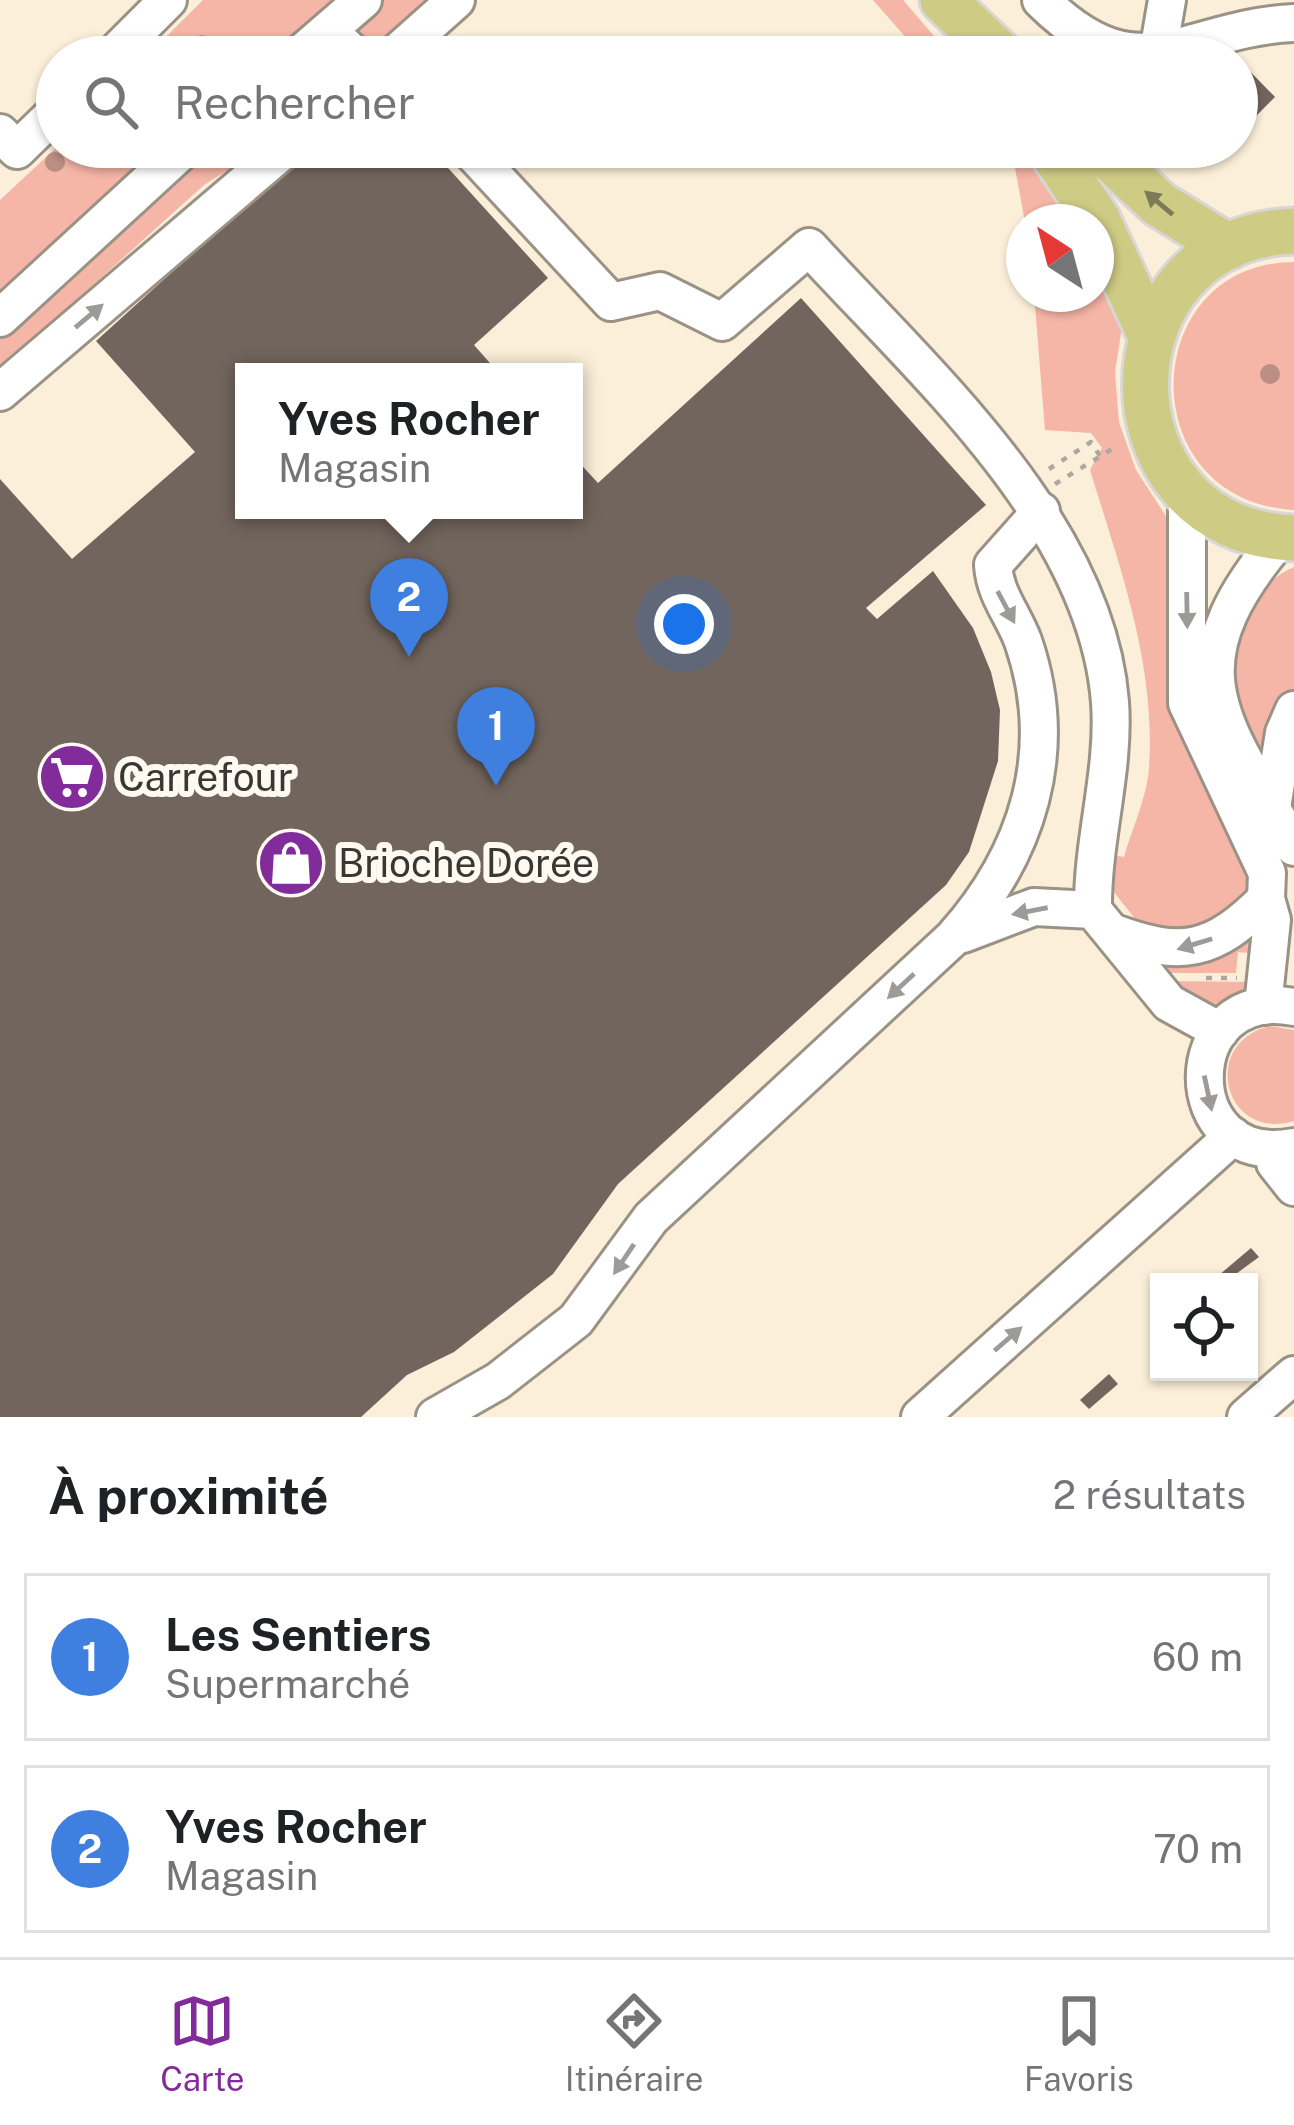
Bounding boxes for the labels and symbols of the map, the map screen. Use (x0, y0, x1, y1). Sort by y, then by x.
one-way arrow (1144, 190, 1174, 216)
north arrow (1006, 204, 1114, 312)
one-way arrow (74, 304, 104, 330)
pin: 2 (370, 558, 448, 657)
one-way arrow (995, 590, 1015, 624)
one-way arrow (1178, 592, 1197, 630)
your location (654, 594, 714, 654)
pin: 1 (457, 687, 535, 786)
supermarket icon: Carrefour (37, 742, 107, 812)
place label: Carrefour (118, 754, 293, 800)
shop icon: Brioche Dorée (256, 828, 326, 898)
place label: Brioche Dorée (338, 840, 594, 886)
one-way arrow (1010, 902, 1048, 921)
one-way arrow (1176, 936, 1213, 955)
one-way arrow (886, 972, 915, 1000)
one-way arrow (1199, 1075, 1218, 1112)
one-way arrow (613, 1242, 635, 1275)
one-way arrow (993, 1326, 1022, 1353)

